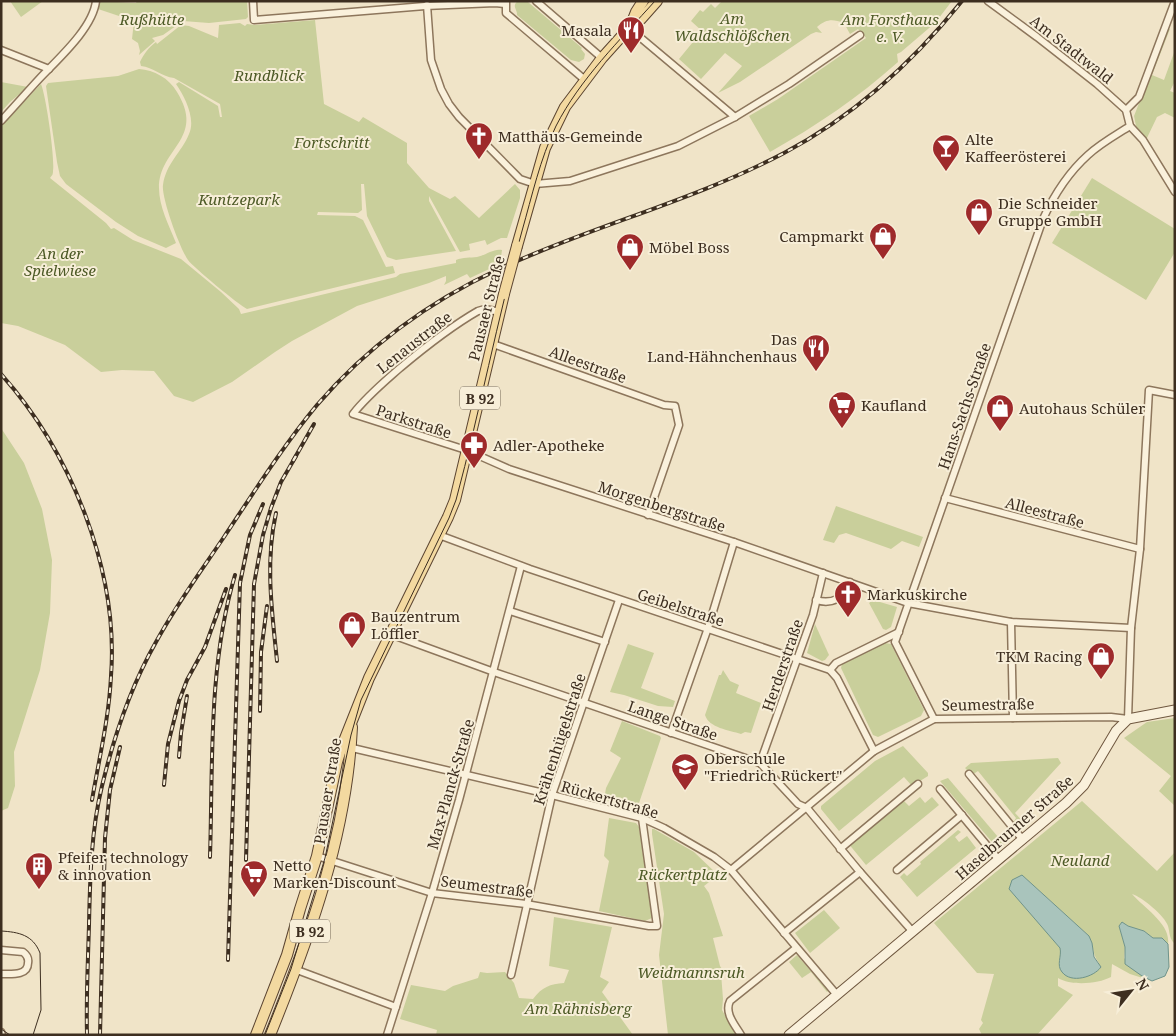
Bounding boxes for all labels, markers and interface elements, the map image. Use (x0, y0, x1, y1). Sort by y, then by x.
park label: Am Waldschlößchen (674, 8, 790, 45)
park label: Rußhütte (119, 9, 185, 29)
park label: Am Forsthaus e. V. (840, 9, 939, 46)
street label: Am Stadtwald (1026, 10, 1118, 88)
restaurant icon: Masala (616, 15, 646, 54)
place label: Masala (561, 20, 612, 40)
park label: Rundblick (233, 65, 304, 85)
church icon: Matthäus-Gemeinde (464, 121, 494, 160)
place label: Matthäus-Gemeinde (498, 126, 643, 146)
place label: Alte Kaffeerösterei (965, 129, 1066, 166)
park label: Fortschritt (293, 132, 370, 152)
bar icon: Alte Kaffeerösterei (931, 133, 961, 172)
park label: Kuntzepark (197, 189, 280, 209)
place label: Die Schneider Gruppe GmbH (998, 193, 1102, 230)
shop icon: Die Schneider Gruppe GmbH (964, 197, 994, 236)
shop icon: Campmarkt (868, 221, 898, 260)
place label: Campmarkt (779, 226, 864, 246)
shop icon: Möbel Boss (615, 232, 645, 271)
place label: Möbel Boss (649, 237, 730, 257)
park label: An der Spielwiese (24, 243, 97, 280)
street label: Pausaer Straße (463, 253, 509, 363)
street label: Lenaustraße (372, 306, 456, 378)
place label: Das Land-Hähnchenhaus (647, 329, 797, 366)
restaurant icon: Das Land-Hähnchenhaus (801, 333, 831, 372)
street label: Hans-Sachs-Straße (933, 340, 995, 472)
street label: Alleestraße (547, 341, 629, 387)
road number: B 92 (460, 386, 500, 409)
supermarket icon: Kaufland (827, 390, 857, 429)
shop icon: Autohaus Schüler (985, 393, 1015, 432)
place label: Kaufland (861, 395, 927, 415)
place label: Autohaus Schüler (1019, 398, 1145, 418)
street label: Parkstraße (374, 399, 454, 443)
pharmacy icon: Adler-Apotheke (459, 430, 489, 469)
place label: Adler-Apotheke (493, 435, 605, 455)
street label: Morgenbergstraße (596, 476, 728, 536)
street label: Alleestraße (1003, 492, 1087, 532)
church icon: Markuskirche (833, 579, 863, 618)
street label: Geibelstraße (635, 584, 727, 630)
place label: Markuskirche (867, 584, 967, 604)
place label: Bauzentrum Löffler (371, 606, 460, 643)
shop icon: Bauzentrum Löffler (337, 610, 367, 649)
street label: Herderstraße (757, 616, 807, 714)
shop icon: TKM Racing (1086, 641, 1116, 680)
place label: TKM Racing (996, 646, 1082, 666)
street label: Krähenhügelstraße (528, 670, 590, 808)
street label: Seumestraße (941, 693, 1035, 715)
street label: Lange Straße (625, 695, 721, 745)
street label: Max-Planck-Straße (422, 716, 478, 852)
street label: Pausaer Straße (309, 736, 345, 846)
place label: Oberschule "Friedrich Rückert" (704, 748, 842, 785)
school or university icon: Oberschule "Friedrich Rückert" (670, 752, 700, 791)
street label: Haselbrunner Straße (951, 770, 1077, 884)
street label: Rückertstraße (559, 776, 661, 822)
place label: Pfeifer technology & innovation (58, 847, 189, 884)
park label: Neuland (1050, 850, 1110, 870)
building icon: Pfeifer technology & innovation (24, 851, 54, 890)
place label: Netto Marken-Discount (273, 855, 396, 892)
supermarket icon: Netto Marken-Discount (239, 859, 269, 898)
park label: Rückertplatz (637, 864, 728, 884)
street label: Seumestraße (440, 870, 534, 902)
road number: B 92 (290, 919, 330, 942)
park label: Weidmannsruh (637, 962, 745, 982)
north arrow (1106, 966, 1156, 1016)
text: N (1132, 975, 1154, 994)
park label: Am Rähnisberg (524, 998, 632, 1018)

